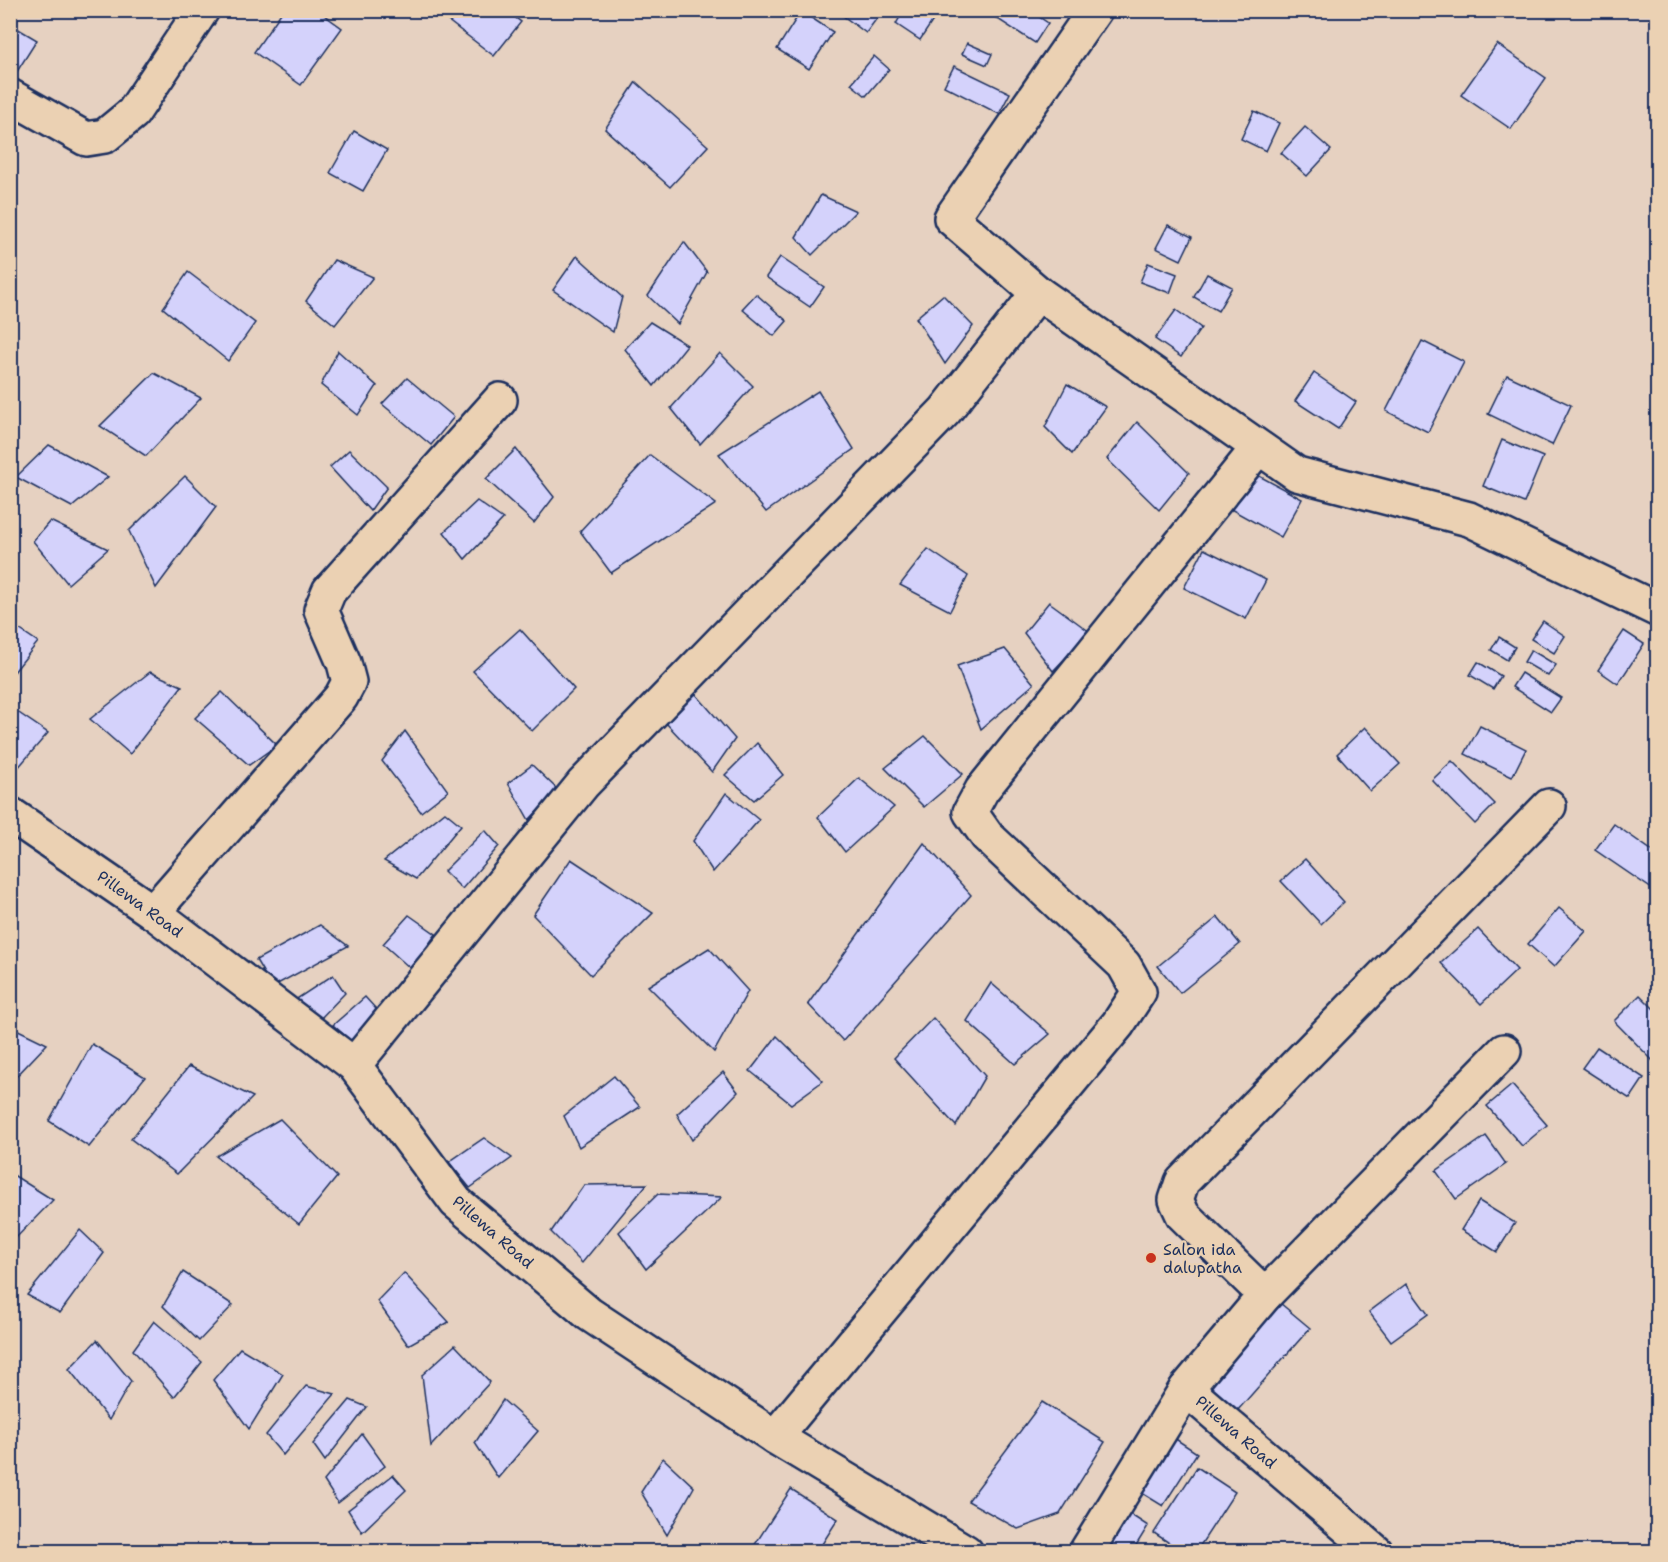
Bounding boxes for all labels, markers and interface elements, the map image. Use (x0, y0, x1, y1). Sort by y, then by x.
street label: Pillewa Road (93, 866, 187, 942)
street label: Pillewa Road (448, 1191, 538, 1273)
place label: Salon ida dalupatha (1163, 1239, 1242, 1278)
marker: Salon ida dalupatha (1144, 1251, 1158, 1265)
street label: Pillewa Road (1191, 1391, 1281, 1473)

